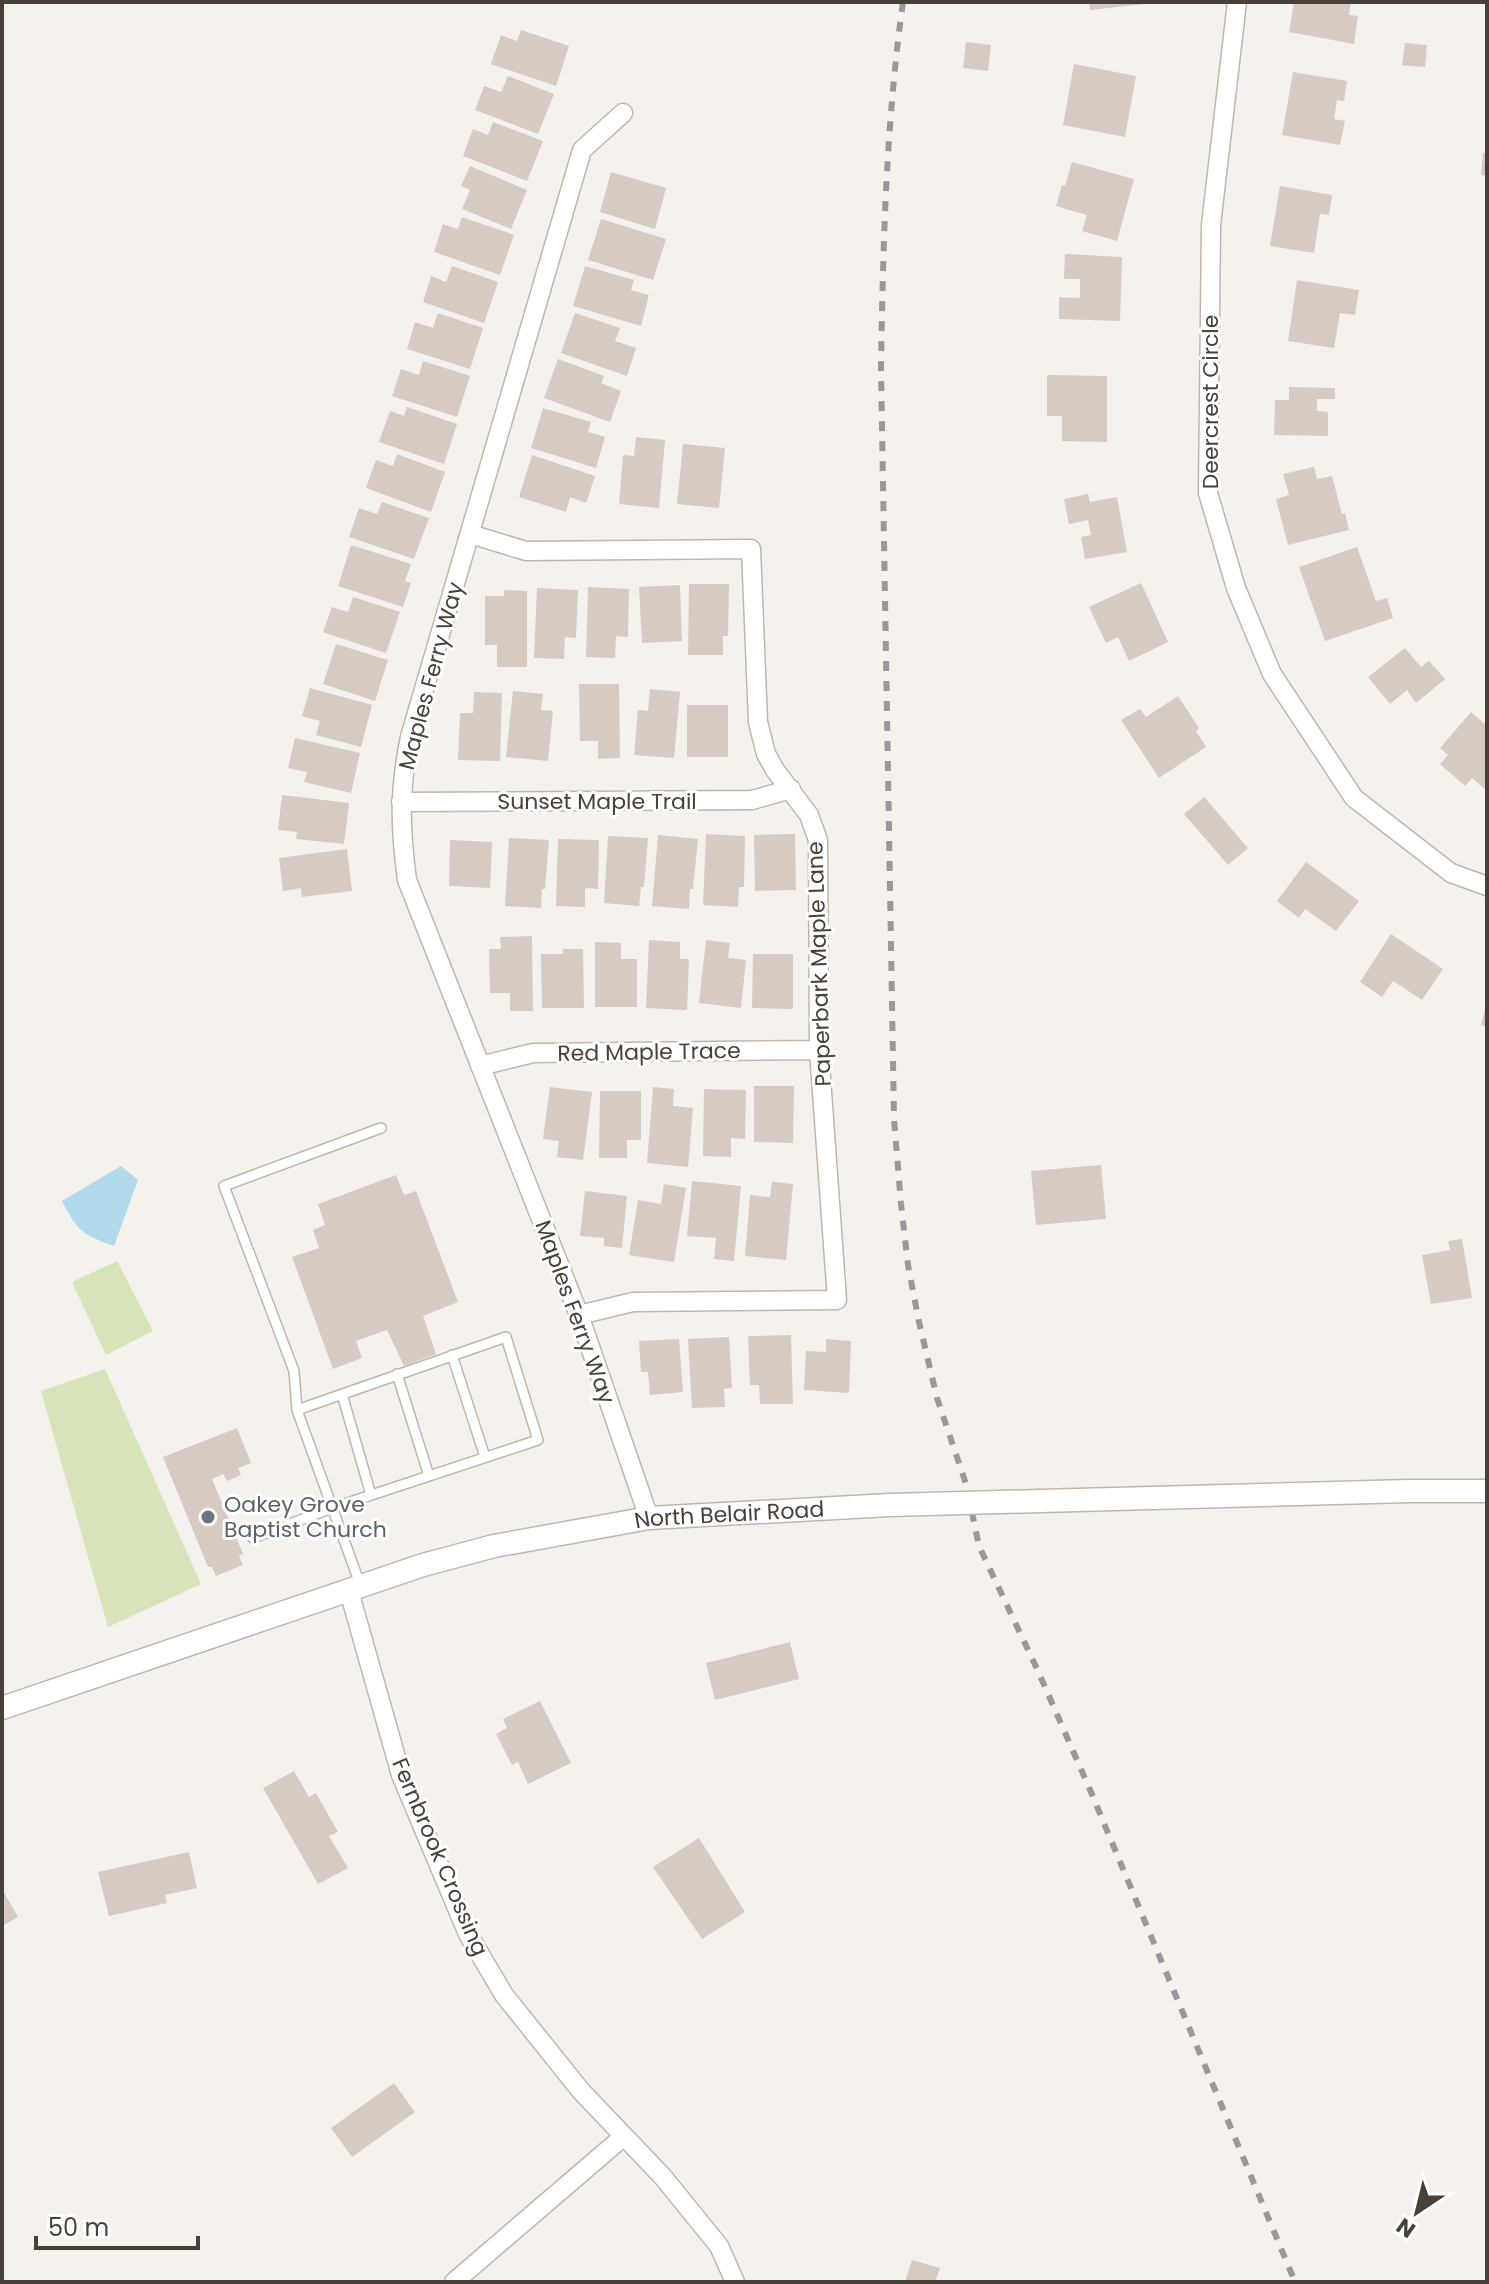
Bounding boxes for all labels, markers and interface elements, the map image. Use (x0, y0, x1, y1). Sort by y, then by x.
street label: Deercrest Circle (1195, 315, 1226, 489)
street label: Maples Ferry Way (391, 578, 471, 773)
street label: Sunset Maple Trail (497, 786, 697, 817)
street label: Paperbark Maple Lane (799, 841, 839, 1087)
street label: Red Maple Trace (557, 1035, 741, 1069)
street label: Maples Ferry Way (527, 1216, 623, 1409)
place label: Oakey Grove Baptist Church (224, 1489, 387, 1545)
street label: North Belair Road (632, 1493, 825, 1536)
marker: Oakey Grove Baptist Church (199, 1508, 217, 1526)
street label: Fernbrook Crossing (384, 1753, 496, 1961)
north arrow (1377, 2172, 1457, 2252)
scale bar (36, 2200, 198, 2250)
text: 50 m (48, 2211, 109, 2244)
text: N (1390, 2211, 1421, 2245)

